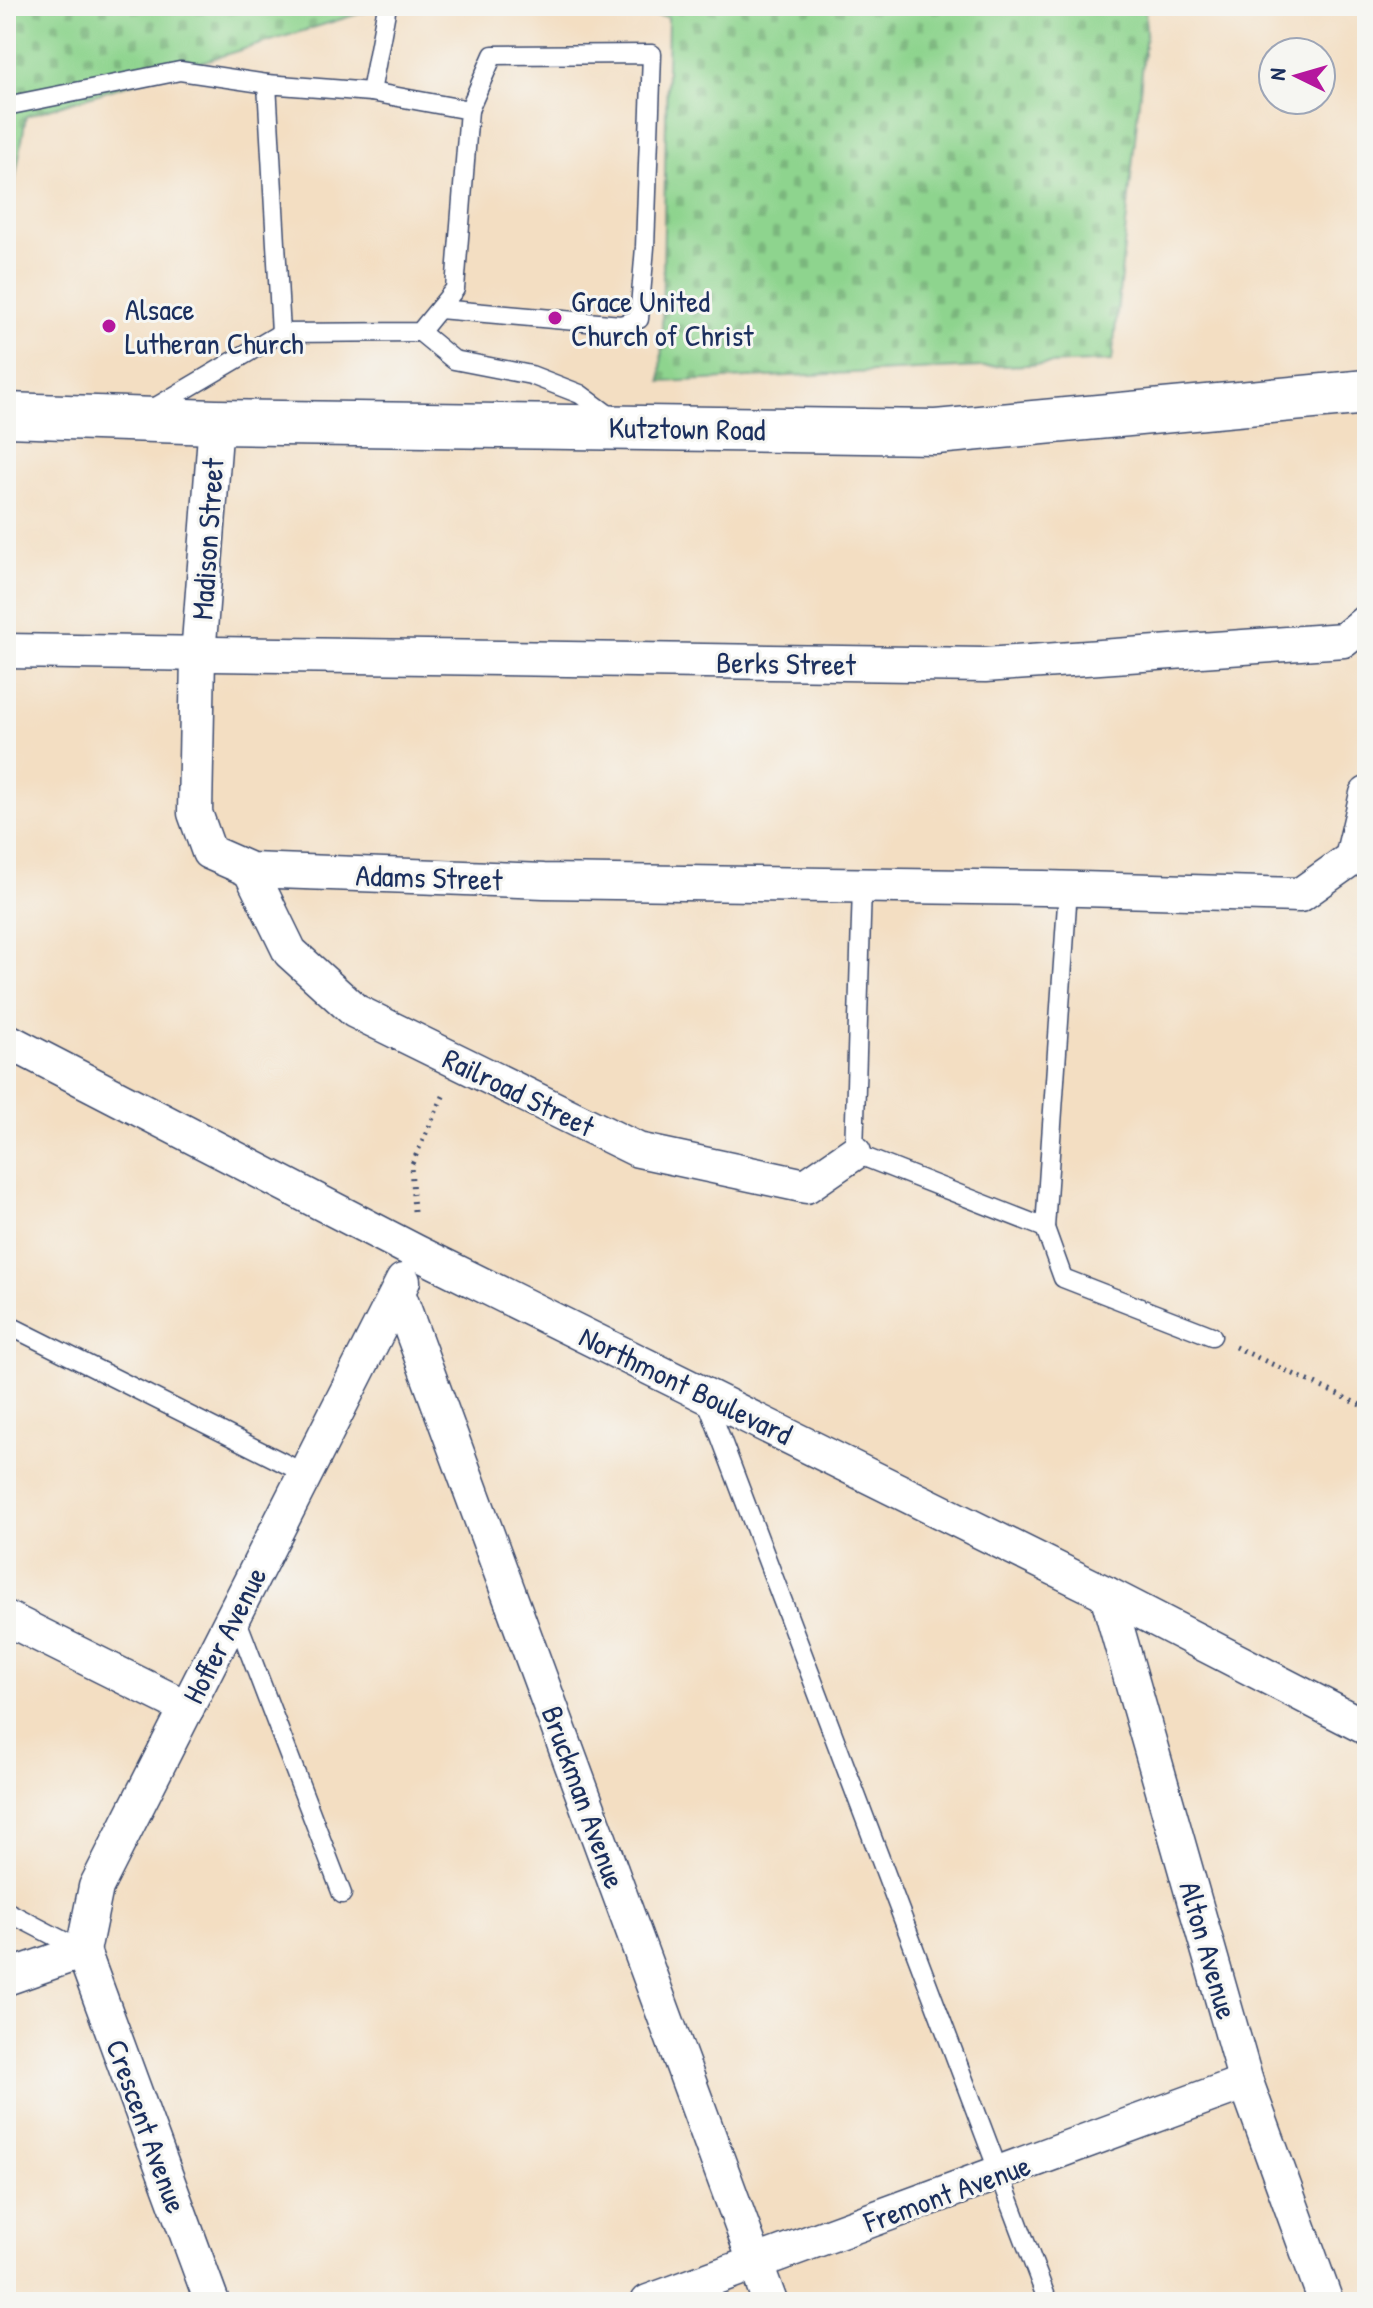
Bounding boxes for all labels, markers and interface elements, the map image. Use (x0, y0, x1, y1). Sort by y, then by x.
north arrow (1257, 36, 1337, 116)
text: N (1262, 67, 1293, 81)
place label: Grace United Church of Christ (571, 281, 754, 355)
place label: Alsace Lutheran Church (125, 289, 304, 363)
marker: Grace United Church of Christ (546, 309, 564, 327)
marker: Alsace Lutheran Church (100, 317, 118, 335)
street label: Kutztown Road (608, 407, 766, 449)
street label: Madison Street (181, 456, 233, 621)
street label: Berks Street (716, 642, 857, 684)
street label: Adams Street (355, 854, 504, 900)
street label: Railroad Street (437, 1038, 602, 1146)
street label: Northmont Boulevard (573, 1316, 799, 1454)
street label: Hoffer Avenue (173, 1560, 276, 1710)
street label: Bruckman Avenue (532, 1700, 636, 1894)
street label: Alton Avenue (1170, 1876, 1248, 2024)
street label: Crescent Avenue (97, 2034, 197, 2218)
street label: Fremont Avenue (857, 2144, 1036, 2242)

